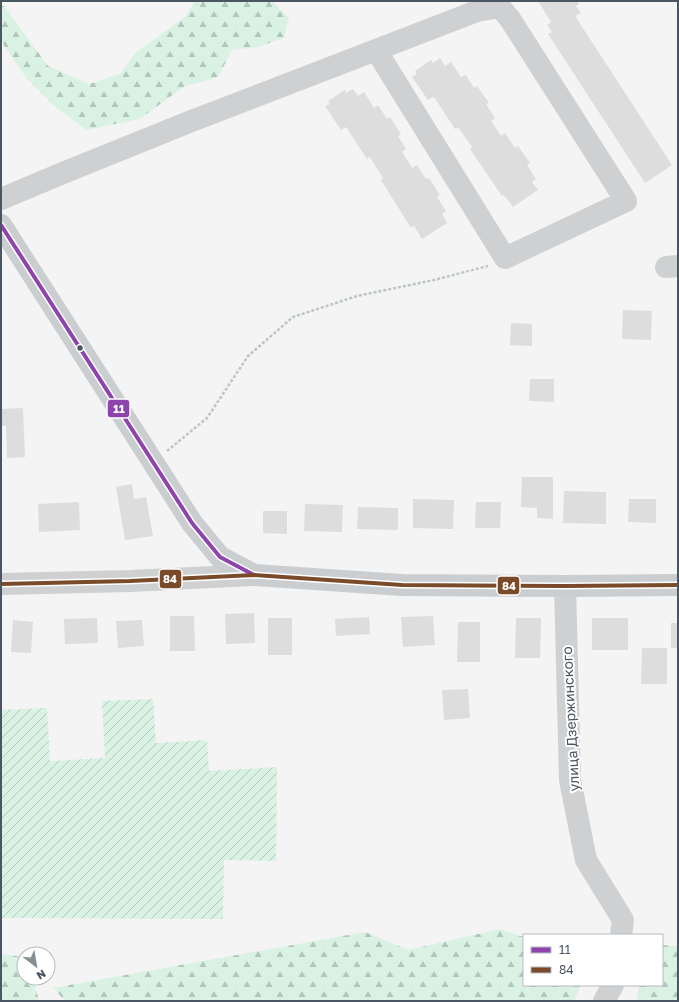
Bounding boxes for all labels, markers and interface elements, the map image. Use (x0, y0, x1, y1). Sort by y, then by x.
unlabelled marker (75, 343, 85, 353)
line badge: 11 (107, 399, 130, 418)
text: 11 (113, 402, 125, 415)
line badge: 84 (159, 569, 182, 589)
text: 84 (163, 572, 177, 585)
line badge: 84 (497, 576, 520, 595)
text: 84 (502, 579, 516, 592)
street label: улица Дзержинского (558, 646, 582, 792)
legend (523, 934, 663, 986)
text: 11 (559, 942, 571, 957)
north arrow (16, 946, 56, 986)
text: 84 (559, 962, 574, 977)
text: N (34, 967, 48, 983)

